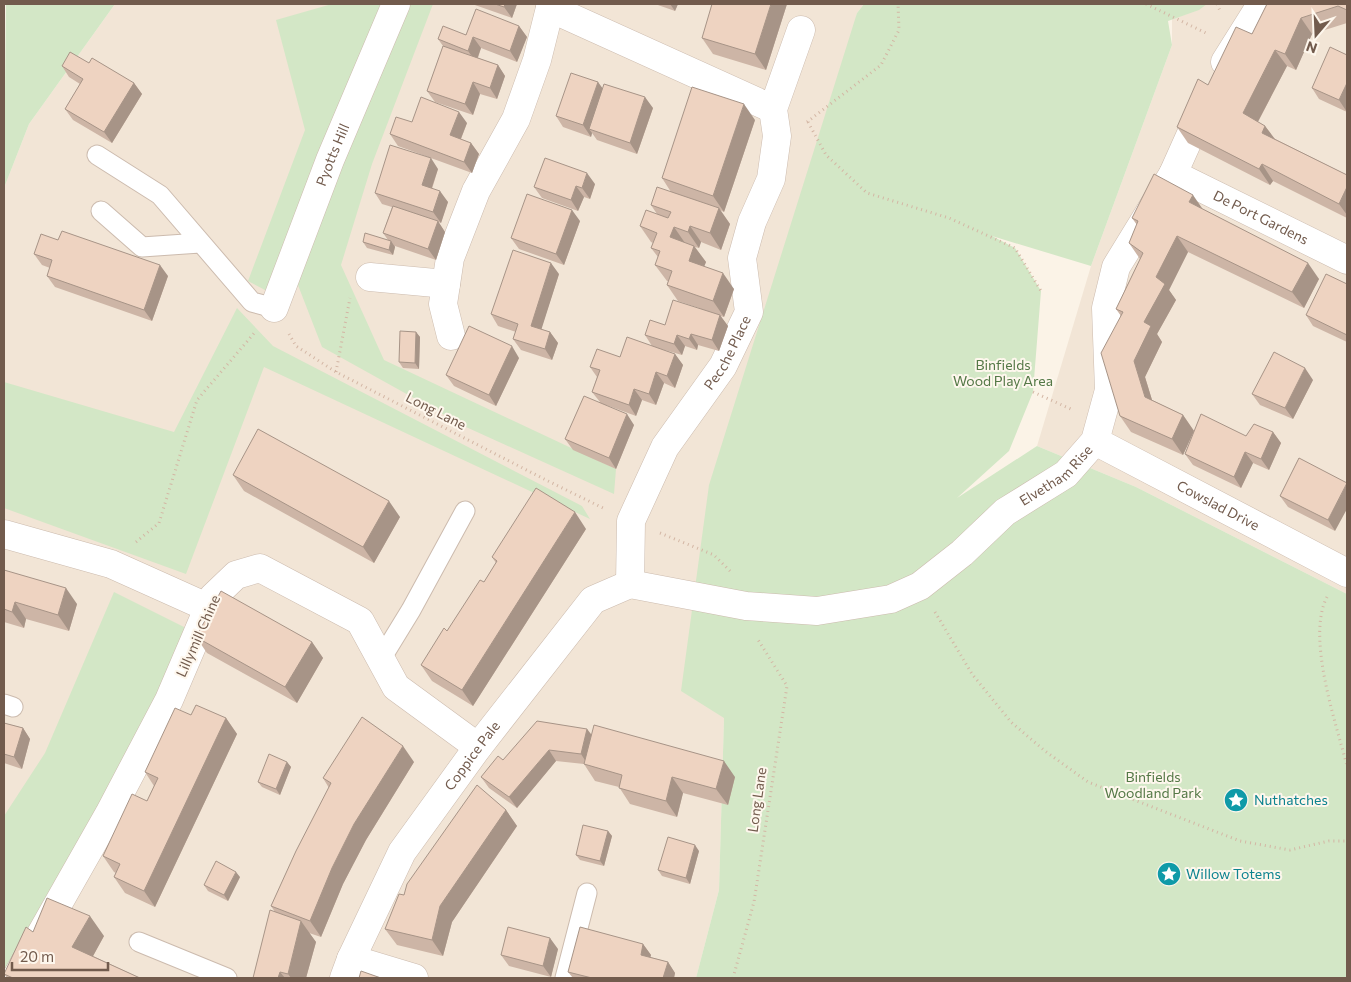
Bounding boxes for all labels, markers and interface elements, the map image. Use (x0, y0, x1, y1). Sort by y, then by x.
north arrow (1291, 10, 1341, 60)
text: N (1304, 38, 1319, 58)
street label: Pyotts Hill (312, 121, 352, 188)
street label: De Port Gardens (1211, 186, 1312, 248)
street label: Pecche Place (700, 313, 754, 393)
park label: Binfields Wood Play Area (953, 356, 1053, 389)
street label: Long Lane (403, 388, 469, 433)
street label: Elvetham Rise (1016, 441, 1096, 509)
street label: Cowslad Drive (1174, 476, 1263, 534)
street label: Lillymill Chine (172, 592, 223, 680)
street label: Coppice Pale (441, 717, 503, 793)
street label: Long Lane (744, 766, 769, 834)
park label: Binfields Woodland Park (1104, 768, 1202, 801)
place icon: Nuthatches (1223, 787, 1249, 813)
place label: Nuthatches (1254, 791, 1328, 808)
place icon: Willow Totems (1156, 861, 1182, 887)
place label: Willow Totems (1186, 865, 1281, 882)
scale bar (12, 940, 109, 972)
text: 20 m (20, 947, 54, 965)

